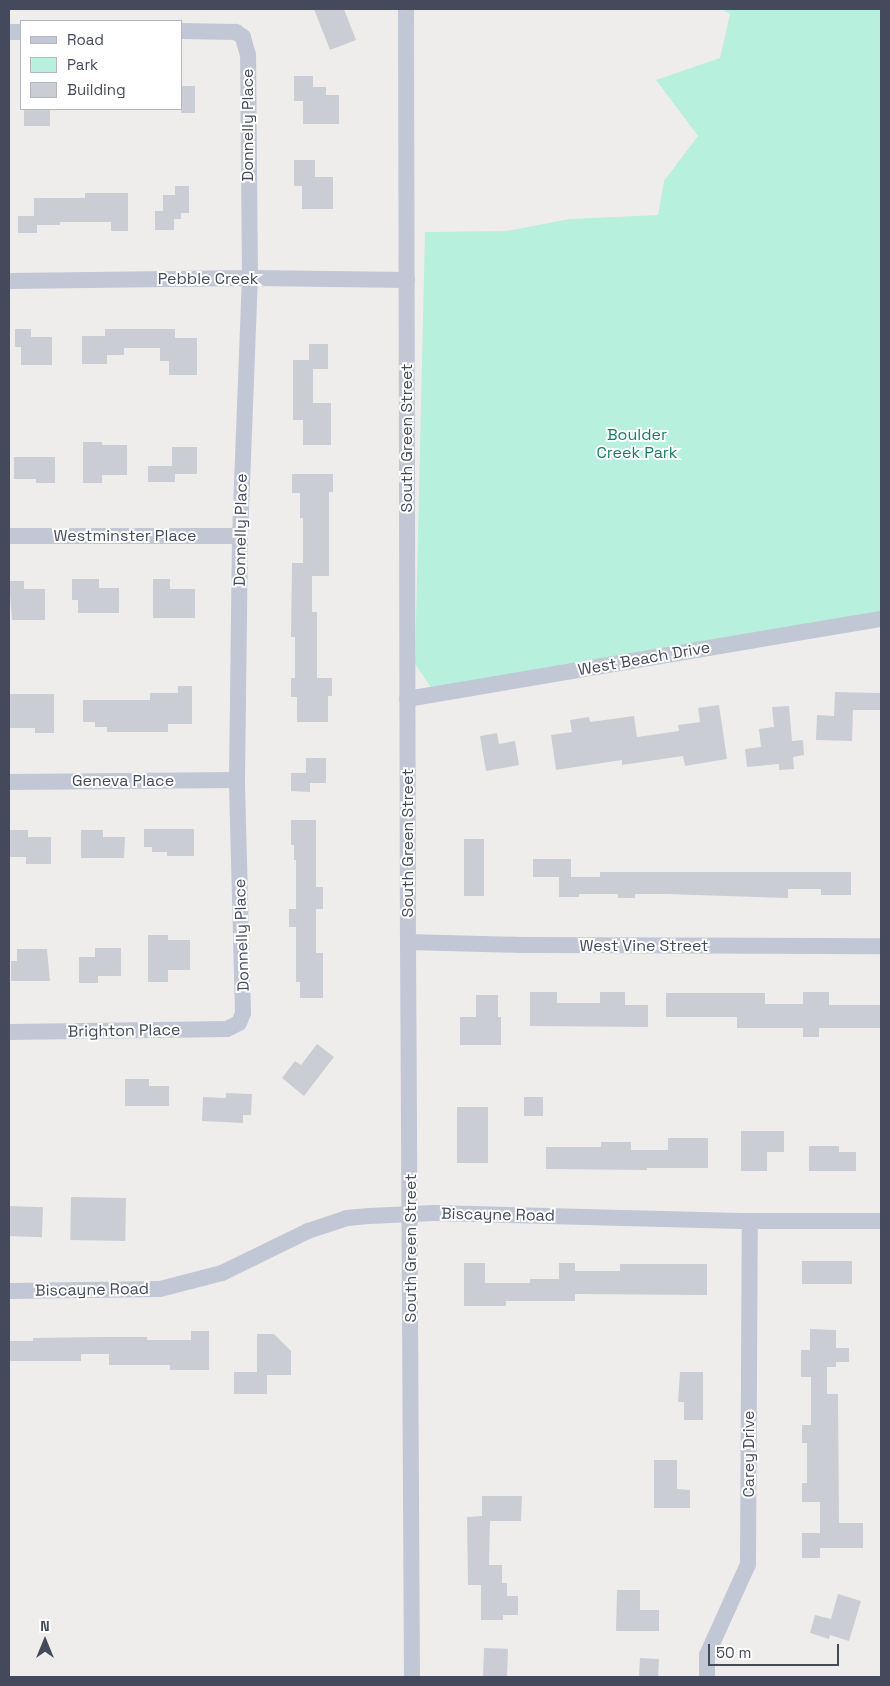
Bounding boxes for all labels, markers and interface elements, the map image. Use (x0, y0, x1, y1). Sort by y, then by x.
legend (20, 20, 182, 110)
text: Road (67, 30, 104, 49)
text: Park (67, 55, 98, 74)
street label: Donnelly Place (238, 69, 258, 181)
text: Building (67, 80, 126, 99)
street label: Pebble Creek (158, 269, 258, 289)
street label: South Green Street (397, 364, 417, 512)
park label: Boulder Creek Park (597, 425, 677, 463)
street label: Donnelly Place (230, 473, 252, 587)
street label: Westminster Place (54, 526, 196, 546)
street label: West Beach Drive (576, 638, 712, 680)
street label: South Green Street (398, 769, 418, 917)
street label: Geneva Place (72, 771, 174, 791)
street label: Donnelly Place (230, 878, 254, 992)
street label: West Vine Street (579, 936, 709, 956)
street label: Brighton Place (67, 1020, 181, 1042)
street label: South Green Street (401, 1174, 421, 1322)
street label: Biscayne Road (441, 1204, 555, 1226)
street label: Biscayne Road (35, 1279, 149, 1301)
street label: Carey Drive (739, 1411, 759, 1497)
north arrow (20, 1616, 70, 1666)
text: N (40, 1617, 50, 1635)
scale bar (710, 1634, 841, 1666)
text: 50 m (716, 1643, 751, 1662)

